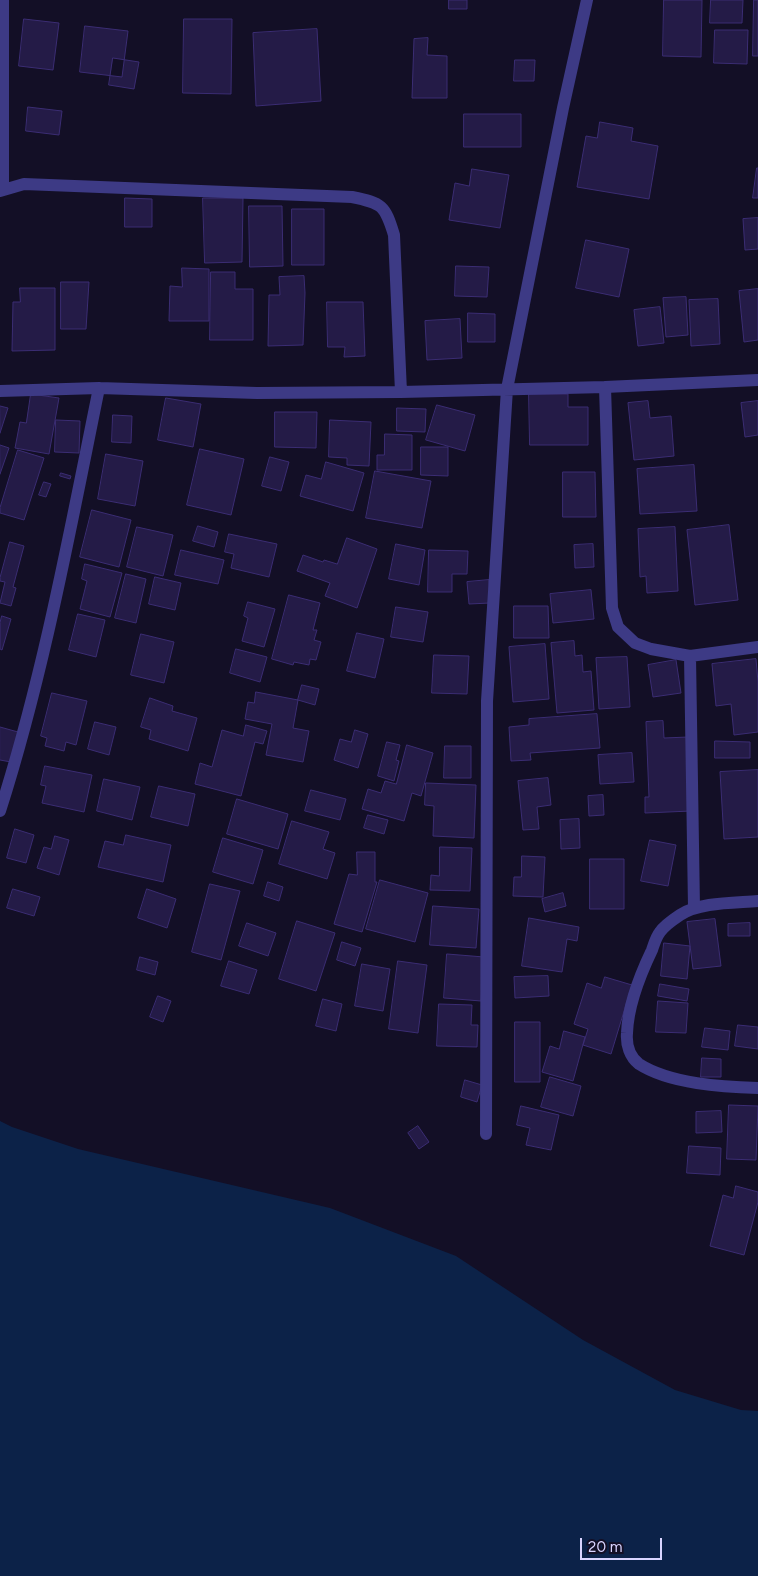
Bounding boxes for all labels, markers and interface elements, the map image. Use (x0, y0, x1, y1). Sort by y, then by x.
scale bar (583, 1528, 666, 1560)
text: 20 m (588, 1538, 622, 1556)

